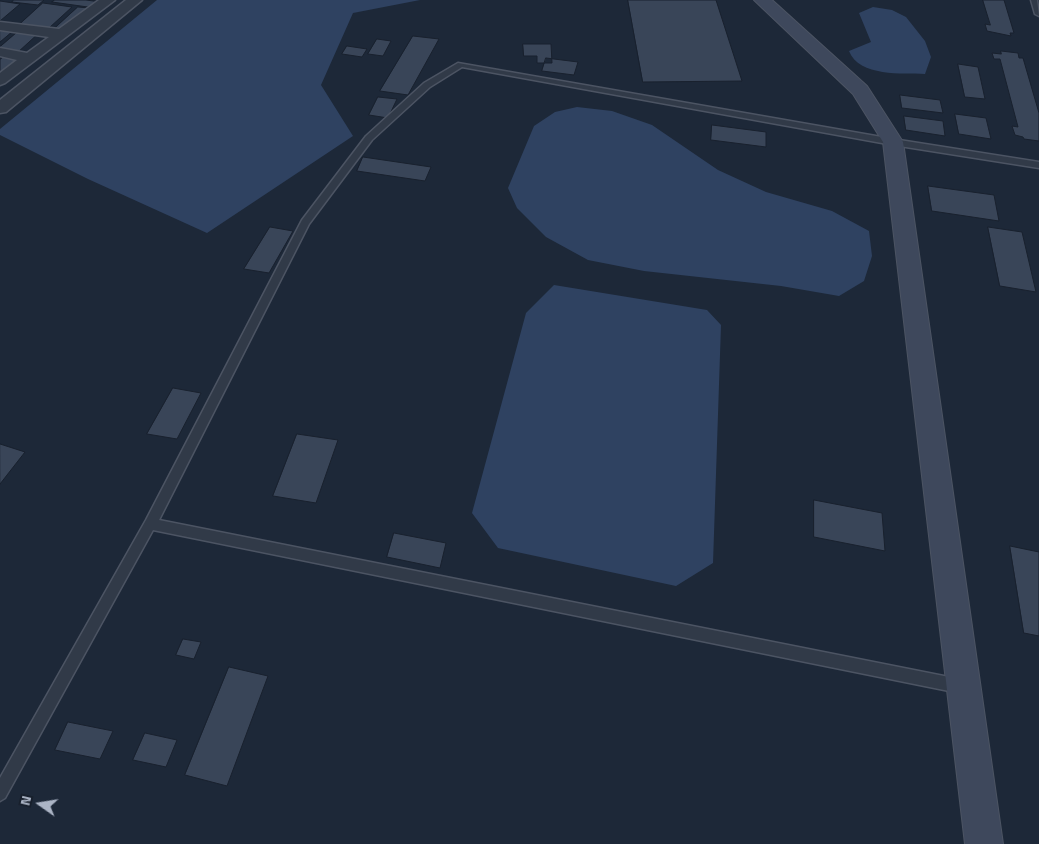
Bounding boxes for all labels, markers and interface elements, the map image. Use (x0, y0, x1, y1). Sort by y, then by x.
north arrow (15, 779, 65, 829)
text: N (14, 793, 36, 808)

